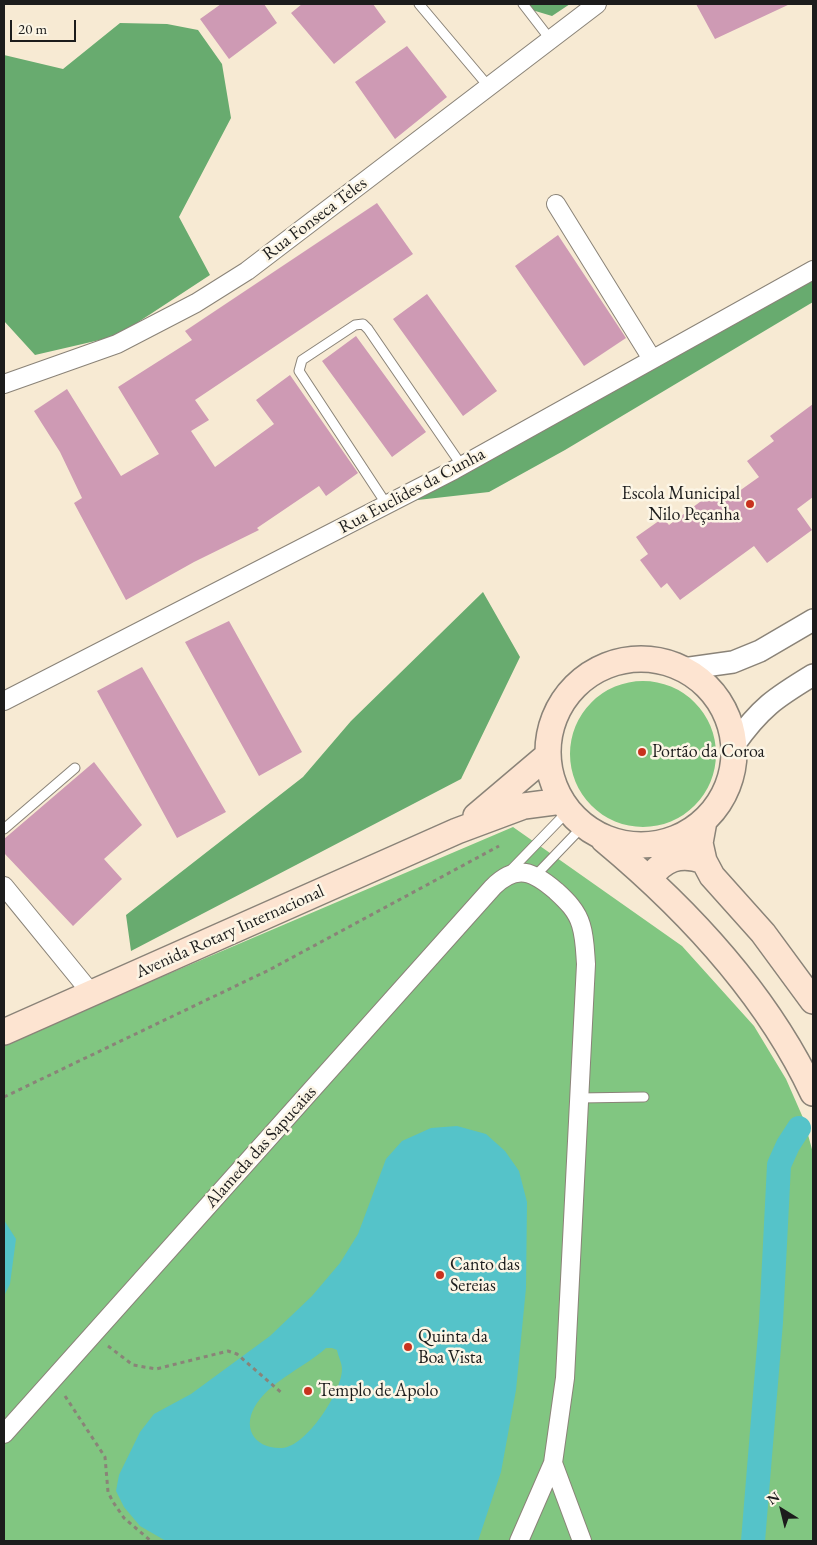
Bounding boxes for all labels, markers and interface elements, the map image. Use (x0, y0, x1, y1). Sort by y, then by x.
scale bar (12, 10, 79, 42)
text: 20 m (18, 19, 47, 38)
street label: Rua Fonseca Teles (259, 173, 371, 265)
street label: Rua Euclides da Cunha (335, 443, 489, 539)
place label: Escola Municipal Nilo Peçanha (621, 483, 740, 526)
marker: Escola Municipal Nilo Peçanha (744, 498, 756, 510)
place label: Portão da Coroa (652, 741, 765, 763)
marker: Portão da Coroa (636, 746, 648, 758)
street label: Avenida Rotary Internacional (132, 881, 328, 983)
street label: Alameda das Sapucaias (201, 1082, 321, 1212)
place label: Canto das Sereias (450, 1254, 520, 1296)
marker: Canto das Sereias (434, 1269, 446, 1281)
place label: Quinta da Boa Vista (418, 1326, 488, 1368)
marker: Quinta da Boa Vista (402, 1341, 414, 1353)
place label: Templo de Apolo (318, 1380, 438, 1402)
marker: Templo de Apolo (302, 1385, 314, 1397)
north arrow (757, 1485, 807, 1535)
text: N (763, 1487, 783, 1508)

